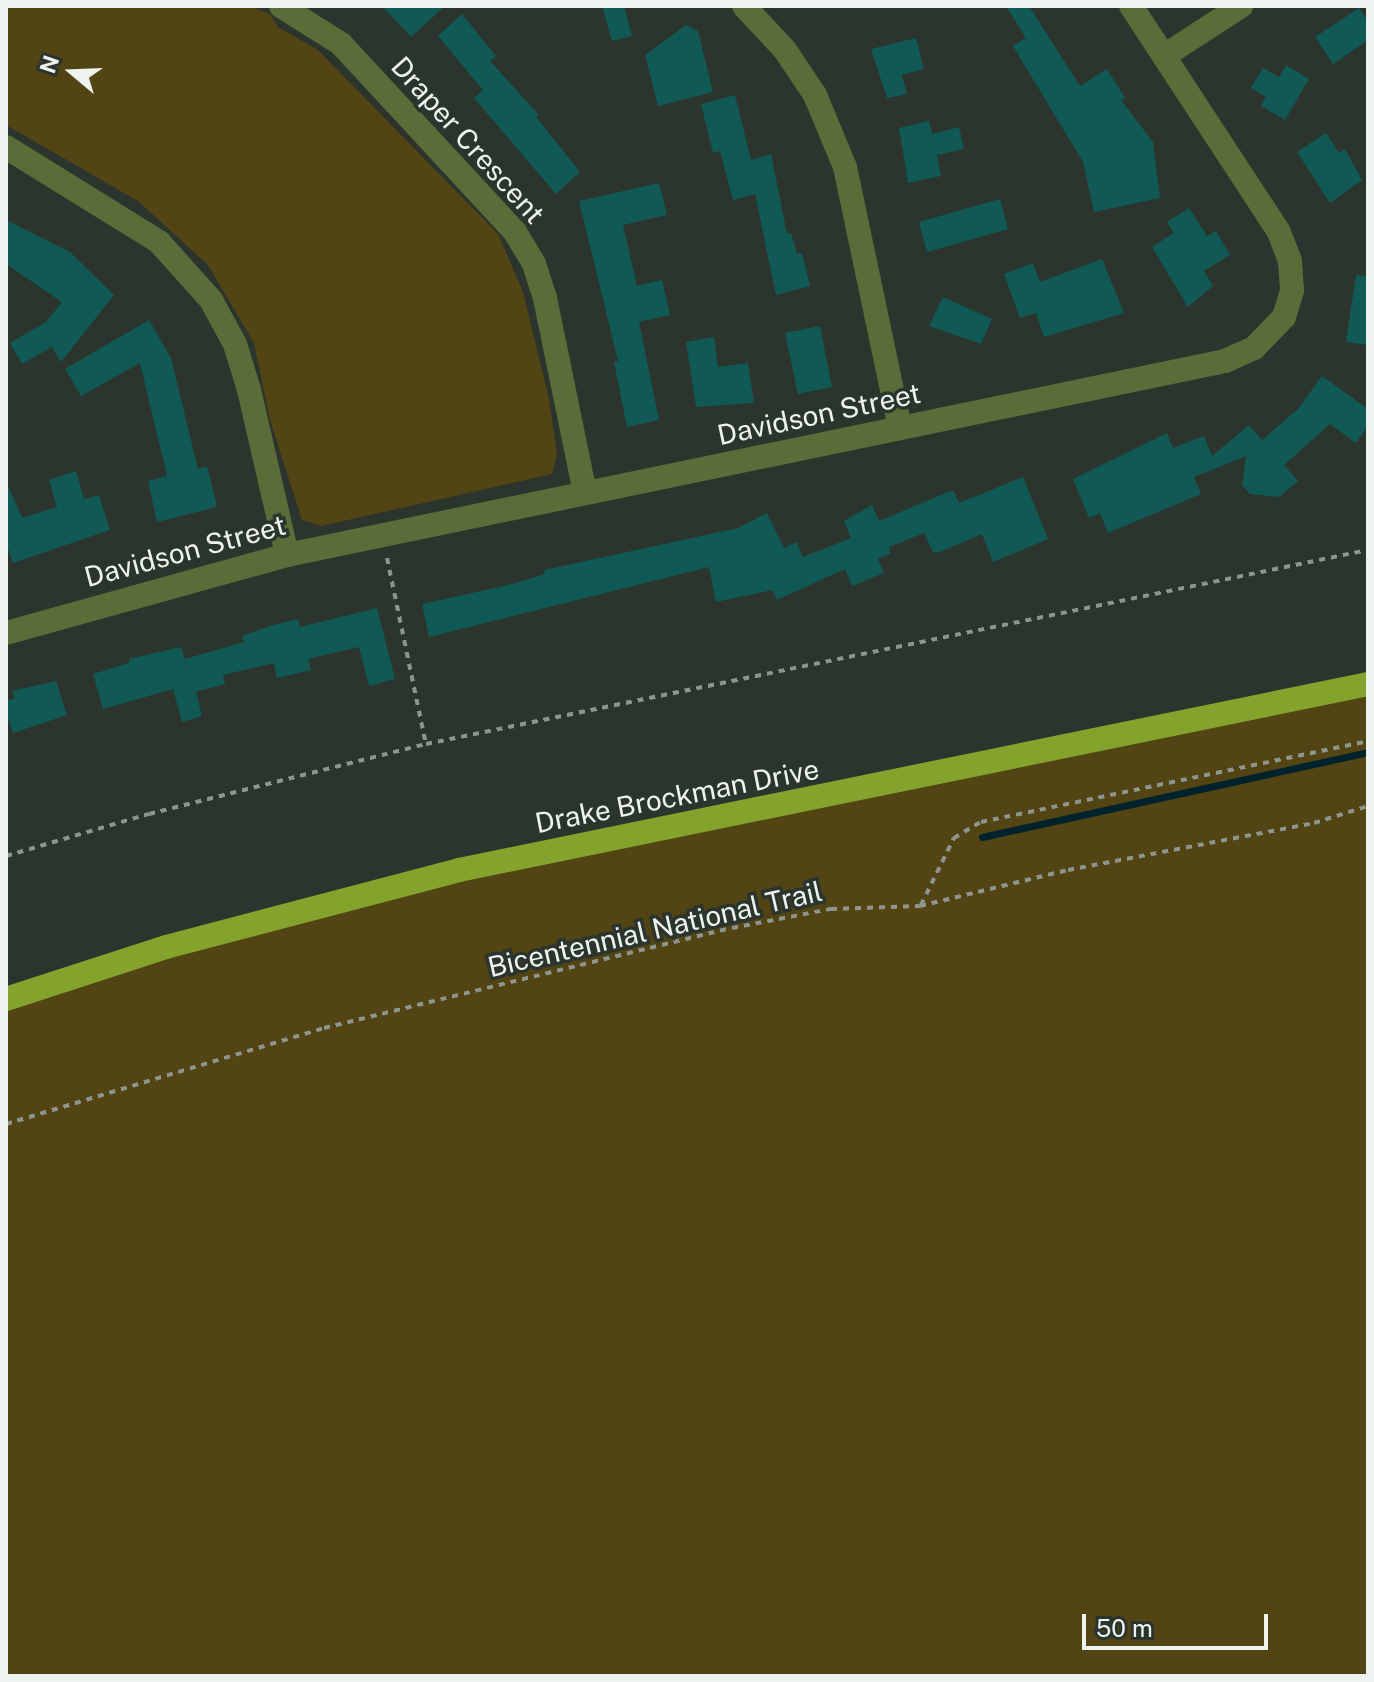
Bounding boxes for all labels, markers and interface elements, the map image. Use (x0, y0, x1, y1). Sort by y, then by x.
north arrow (32, 32, 112, 112)
street label: Draper Crescent (384, 50, 552, 230)
text: N (34, 52, 64, 77)
street label: Davidson Street (714, 376, 924, 452)
street label: Davidson Street (81, 508, 289, 594)
street label: Drake Brockman Drive (532, 752, 822, 840)
street label: Bicentennial National Trail (484, 874, 826, 984)
scale bar (1086, 1598, 1272, 1648)
text: 50 m (1096, 1614, 1153, 1642)

